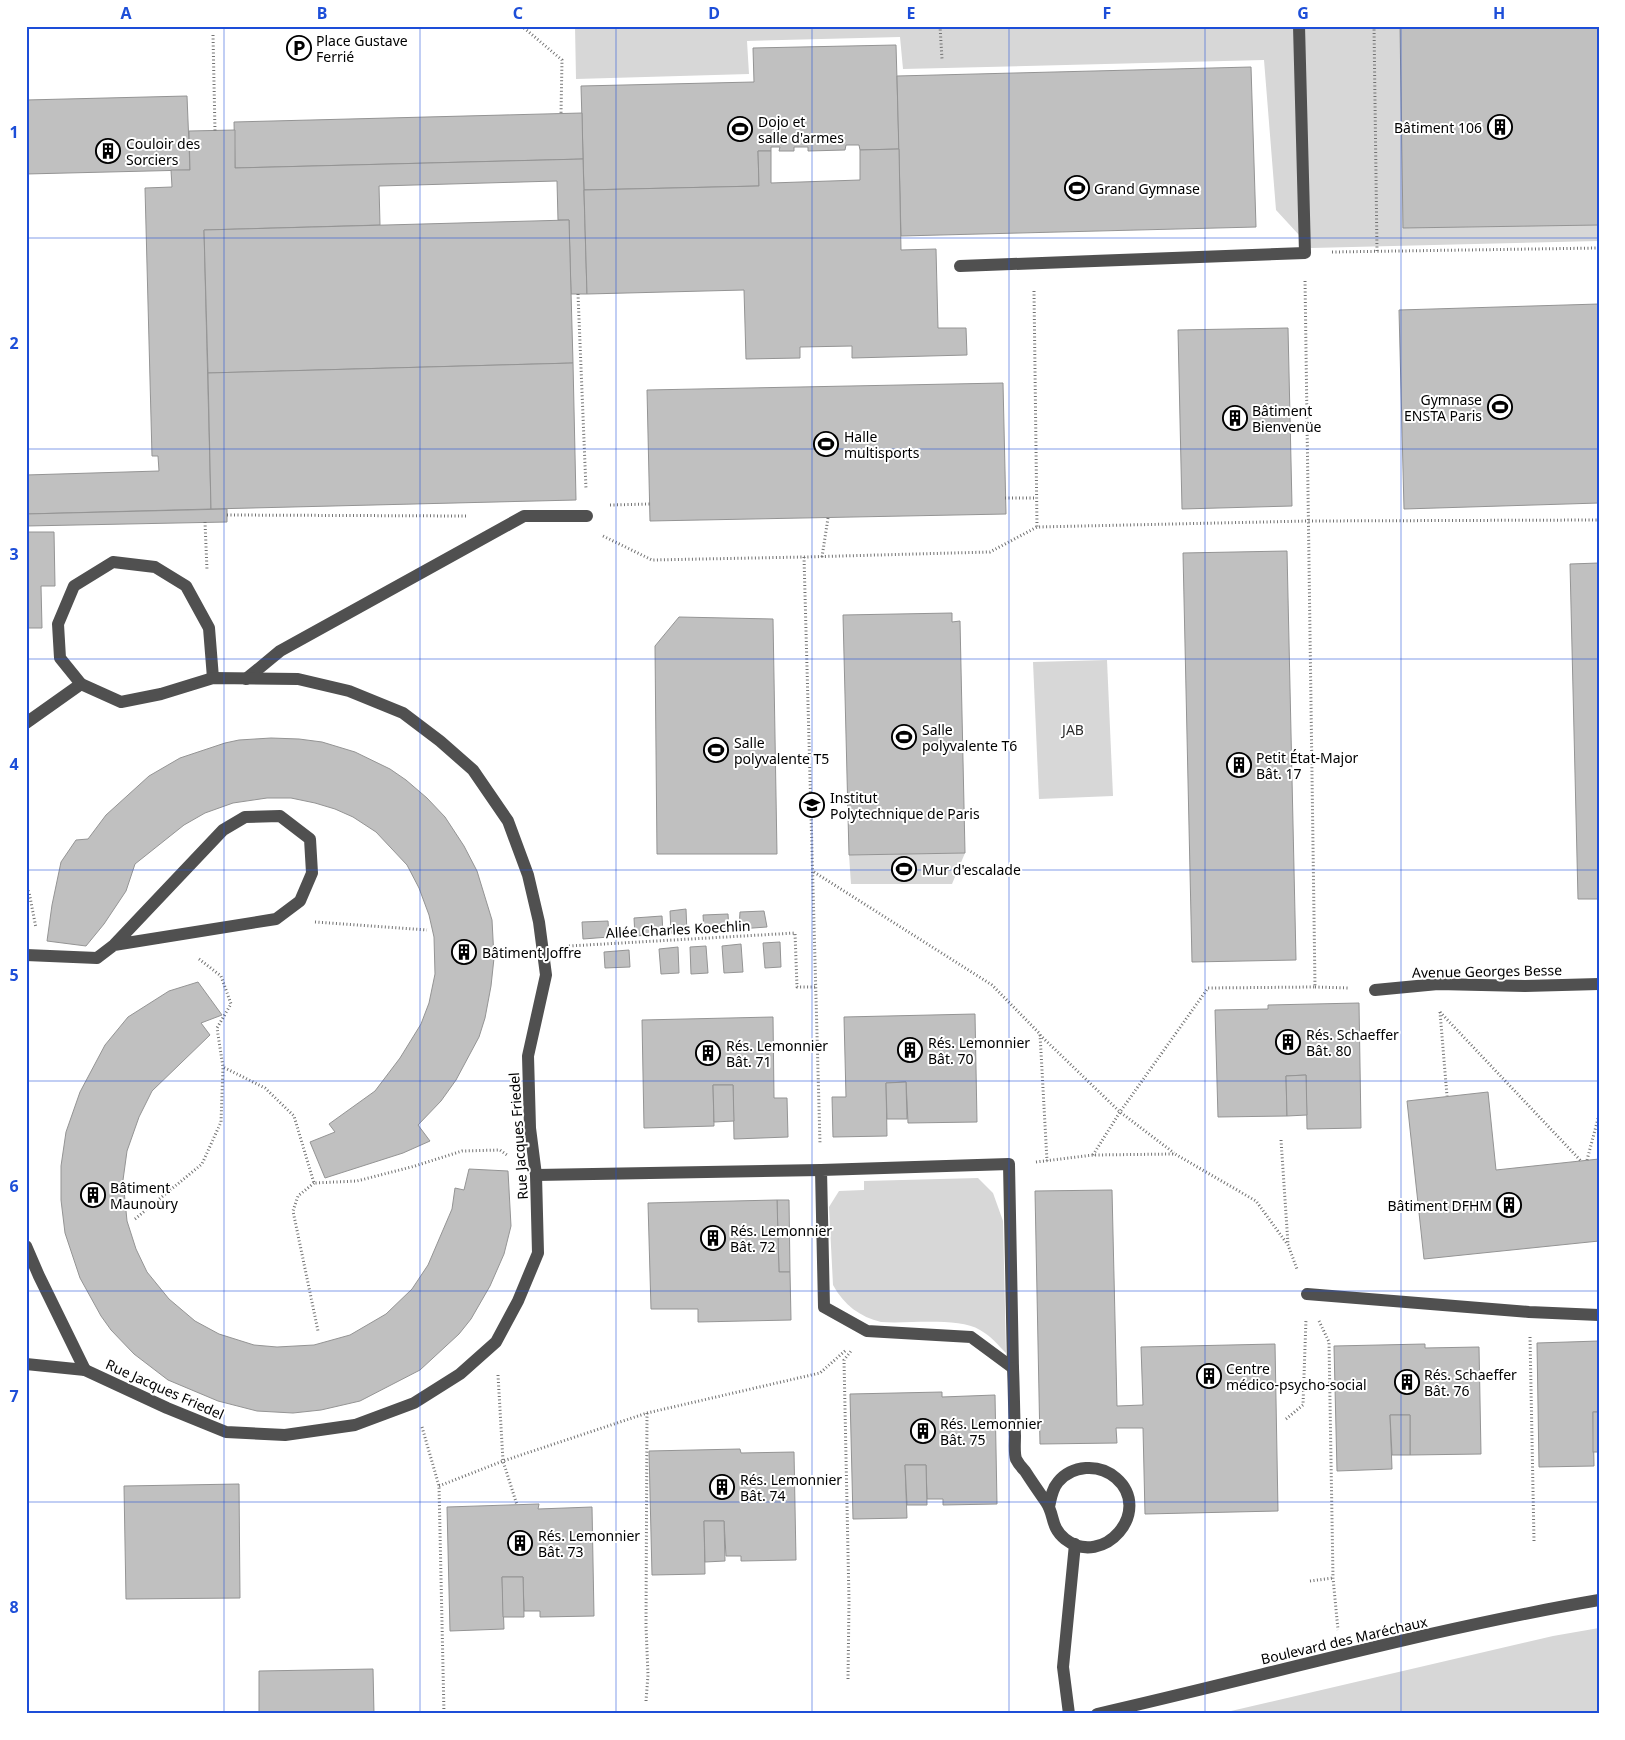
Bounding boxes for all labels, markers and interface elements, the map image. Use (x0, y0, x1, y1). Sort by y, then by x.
text: A (120, 2, 132, 24)
text: B (317, 2, 327, 24)
text: C (513, 2, 523, 24)
text: D (708, 2, 720, 24)
text: E (907, 2, 916, 24)
text: F (1103, 2, 1111, 24)
text: G (1297, 2, 1309, 24)
text: H (1493, 2, 1505, 24)
place label: Place Gustave Ferrié (316, 31, 408, 66)
parking icon: Place Gustave Ferrié (286, 35, 312, 61)
place label: Dojo et salle d'armes (758, 112, 844, 147)
building icon: Bâtiment 106 (1487, 114, 1513, 140)
sports icon: Dojo et salle d'armes (727, 116, 753, 142)
place label: Bâtiment 106 (1394, 118, 1482, 137)
text: 1 (9, 121, 19, 143)
place label: Couloir des Sorciers (126, 134, 201, 169)
building icon: Couloir des Sorciers (95, 138, 121, 164)
sports icon: Grand Gymnase (1064, 175, 1090, 201)
place label: Grand Gymnase (1094, 179, 1200, 198)
text: 2 (9, 332, 19, 354)
place label: Gymnase ENSTA Paris (1404, 390, 1482, 425)
sports icon: Gymnase ENSTA Paris (1487, 394, 1513, 420)
place label: Bâtiment Bienvenüe (1252, 401, 1322, 436)
building icon: Bâtiment Bienvenüe (1222, 405, 1248, 431)
place label: Halle multisports (844, 427, 920, 462)
sports icon: Halle multisports (813, 431, 839, 457)
text: 3 (9, 543, 19, 565)
place label: Salle polyvalente T6 (922, 720, 1017, 755)
park label: JAB (1060, 720, 1084, 739)
sports icon: Salle polyvalente T6 (891, 724, 917, 750)
place label: Salle polyvalente T5 (734, 733, 829, 768)
sports icon: Salle polyvalente T5 (703, 737, 729, 763)
place label: Petit État-Major Bât. 17 (1256, 748, 1359, 783)
building icon: Petit État-Major Bât. 17 (1226, 752, 1252, 778)
text: 4 (9, 753, 19, 775)
place label: Institut Polytechnique de Paris (830, 788, 980, 823)
school or university icon: Institut Polytechnique de Paris (799, 792, 825, 818)
sports icon: Mur d'escalade (891, 856, 917, 882)
place label: Mur d'escalade (922, 860, 1021, 879)
street label: Allée Charles Koechlin (605, 916, 751, 942)
building icon: Bâtiment Joffre (451, 939, 477, 965)
place label: Bâtiment Joffre (482, 943, 581, 962)
street label: Avenue Georges Besse (1412, 960, 1562, 982)
text: 5 (9, 964, 19, 986)
place label: Rés. Schaeffer Bât. 80 (1306, 1025, 1399, 1060)
building icon: Rés. Schaeffer Bât. 80 (1275, 1029, 1301, 1055)
place label: Rés. Lemonnier Bât. 70 (928, 1033, 1030, 1068)
place label: Rés. Lemonnier Bât. 71 (726, 1036, 828, 1071)
building icon: Rés. Lemonnier Bât. 70 (897, 1037, 923, 1063)
building icon: Rés. Lemonnier Bât. 71 (695, 1040, 721, 1066)
street label: Rue Jacques Friedel (504, 1072, 532, 1200)
text: 6 (9, 1175, 19, 1197)
place label: Bâtiment Maunoury (110, 1178, 179, 1213)
building icon: Bâtiment Maunoury (80, 1182, 106, 1208)
building icon: Bâtiment DFHM (1496, 1192, 1522, 1218)
place label: Bâtiment DFHM (1387, 1196, 1492, 1215)
place label: Rés. Lemonnier Bât. 72 (730, 1221, 832, 1256)
building icon: Rés. Lemonnier Bât. 72 (700, 1225, 726, 1251)
street label: Rue Jacques Friedel (103, 1354, 227, 1424)
place label: Centre médico-psycho-social (1226, 1359, 1367, 1394)
building icon: Centre médico-psycho-social (1196, 1363, 1222, 1389)
place label: Rés. Schaeffer Bât. 76 (1424, 1365, 1517, 1400)
building icon: Rés. Schaeffer Bât. 76 (1394, 1369, 1420, 1395)
text: 7 (9, 1385, 19, 1407)
place label: Rés. Lemonnier Bât. 75 (940, 1414, 1042, 1449)
building icon: Rés. Lemonnier Bât. 75 (910, 1418, 936, 1444)
place label: Rés. Lemonnier Bât. 74 (740, 1470, 842, 1505)
building icon: Rés. Lemonnier Bât. 74 (709, 1474, 735, 1500)
place label: Rés. Lemonnier Bât. 73 (538, 1526, 640, 1561)
building icon: Rés. Lemonnier Bât. 73 (507, 1530, 533, 1556)
text: 8 (9, 1596, 19, 1618)
street label: Boulevard des Maréchaux (1259, 1611, 1430, 1668)

